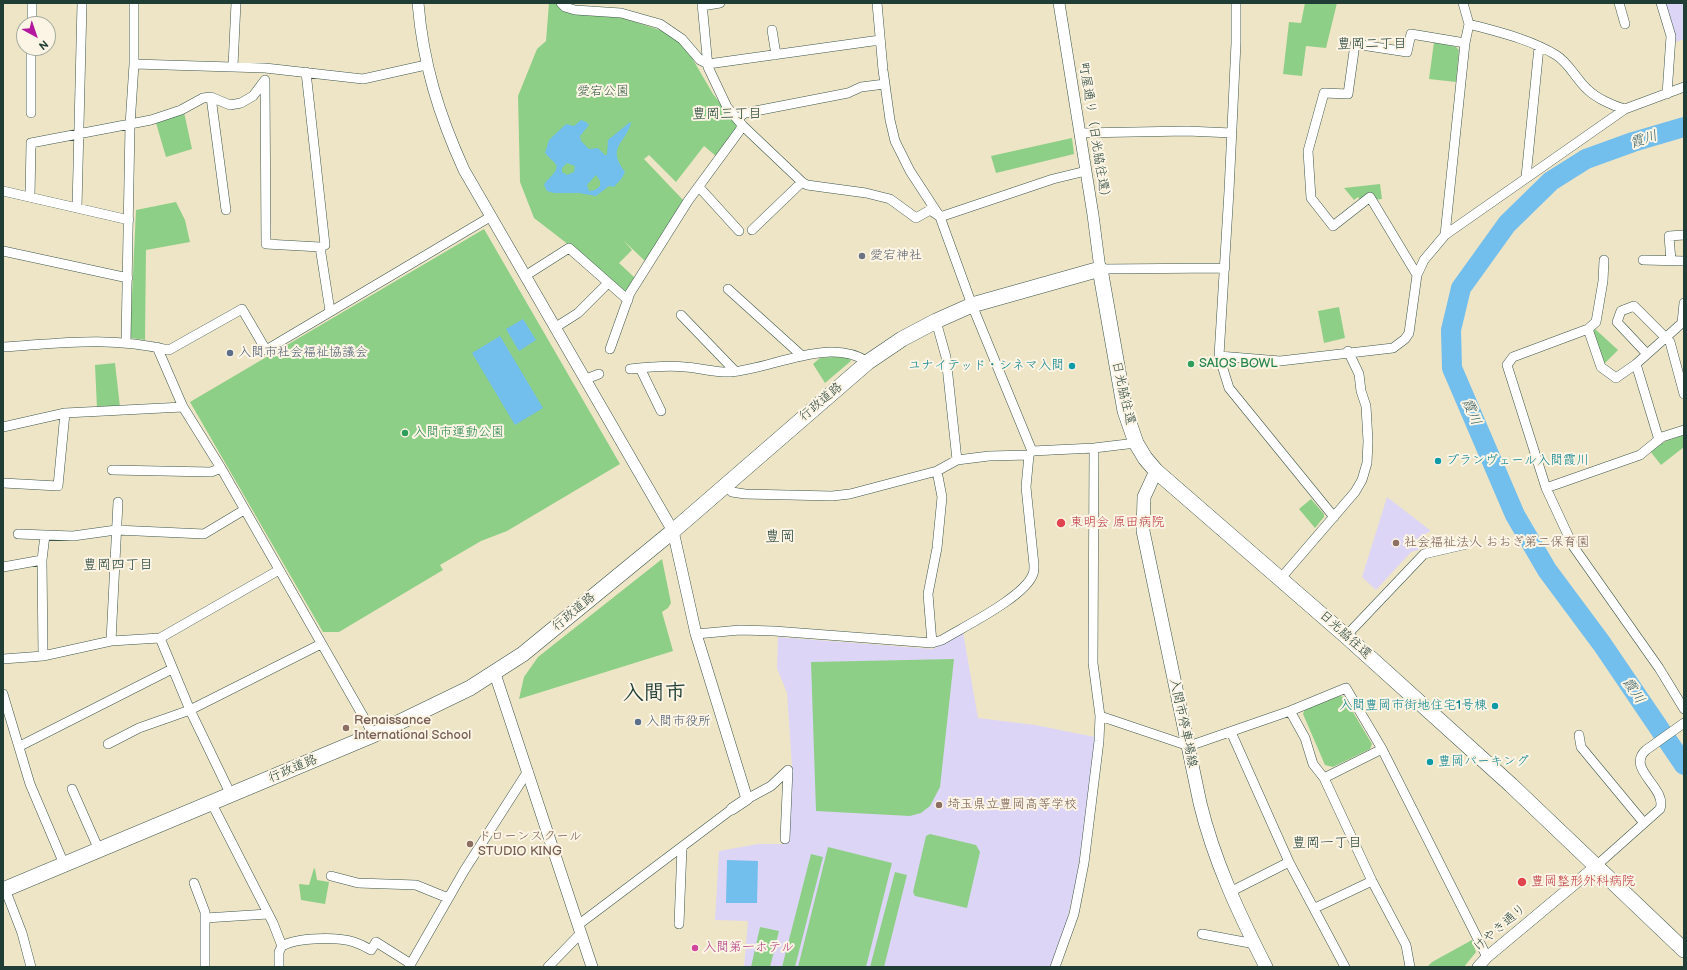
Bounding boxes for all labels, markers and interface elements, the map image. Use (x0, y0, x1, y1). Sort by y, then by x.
north arrow (16, 16, 56, 56)
district label: 豊岡二丁目 (1337, 36, 1407, 52)
text: N (36, 37, 51, 52)
street label: 町屋通り（日光脇往還） (1075, 61, 1113, 205)
park label: 愛宕公園 (577, 84, 629, 100)
district label: 豊岡三丁目 (692, 106, 762, 122)
water label: 霞川 (1628, 128, 1660, 152)
place label: 愛宕神社 (870, 248, 922, 264)
marker: 愛宕神社 (857, 251, 867, 261)
place label: 入間市社会福祉協議会 (238, 345, 368, 361)
marker: 入間市社会福祉協議会 (225, 348, 235, 358)
place label: SAIOS BOWL (1199, 356, 1278, 372)
place label: ユナイテッド・シネマ入間 (908, 358, 1064, 374)
marker: SAIOS BOWL (1186, 359, 1196, 369)
street label: 日光脇往還 (1108, 360, 1138, 426)
marker: ユナイテッド・シネマ入間 (1067, 361, 1077, 371)
street label: 行政道路 (796, 379, 846, 425)
water label: 霞川 (1458, 396, 1484, 428)
place label: 入間市運動公園 (413, 425, 504, 441)
marker: 入間市運動公園 (400, 428, 410, 438)
place label: プランヴェール入間霞川 (1446, 453, 1589, 469)
marker: プランヴェール入間霞川 (1433, 456, 1443, 466)
place label: 東明会 原田病院 (1070, 515, 1165, 531)
marker: 東明会 原田病院 (1055, 517, 1067, 529)
district label: 豊岡 (765, 528, 795, 546)
place label: 社会福祉法人 おおぎ第二保育園 (1404, 535, 1590, 551)
marker: 社会福祉法人 おおぎ第二保育園 (1391, 538, 1401, 548)
district label: 豊岡四丁目 (83, 557, 153, 573)
street label: 行政道路 (549, 589, 599, 635)
street label: 日光脇往還 (1316, 607, 1374, 663)
water label: 霞川 (1618, 675, 1648, 707)
street label: 入間市停車場線 (1166, 677, 1200, 769)
district label: 入間市 (623, 681, 685, 707)
place label: 入間豊岡市街地住宅1号棟 (1339, 698, 1487, 714)
marker: 入間豊岡市街地住宅1号棟 (1490, 701, 1500, 711)
place label: Renaissance International School (354, 713, 471, 744)
place label: 入間市役所 (646, 714, 711, 730)
marker: 入間市役所 (633, 717, 643, 727)
marker: Renaissance International School (341, 723, 351, 733)
street label: 行政道路 (266, 752, 320, 786)
place label: 豊岡パーキング (1438, 754, 1529, 770)
marker: 豊岡パーキング (1425, 757, 1435, 767)
place label: 埼玉県立豊岡高等学校 (947, 797, 1077, 813)
marker: 埼玉県立豊岡高等学校 (934, 800, 944, 810)
place label: ドローンスクール STUDIO KING (478, 829, 582, 860)
district label: 豊岡一丁目 (1292, 835, 1362, 851)
marker: ドローンスクール STUDIO KING (465, 839, 475, 849)
place label: 豊岡整形外科病院 (1531, 874, 1635, 890)
marker: 豊岡整形外科病院 (1516, 876, 1528, 888)
street label: けやき通り (1470, 901, 1530, 955)
place label: 入間第一ホテル (703, 940, 794, 956)
marker: 入間第一ホテル (690, 943, 700, 953)

